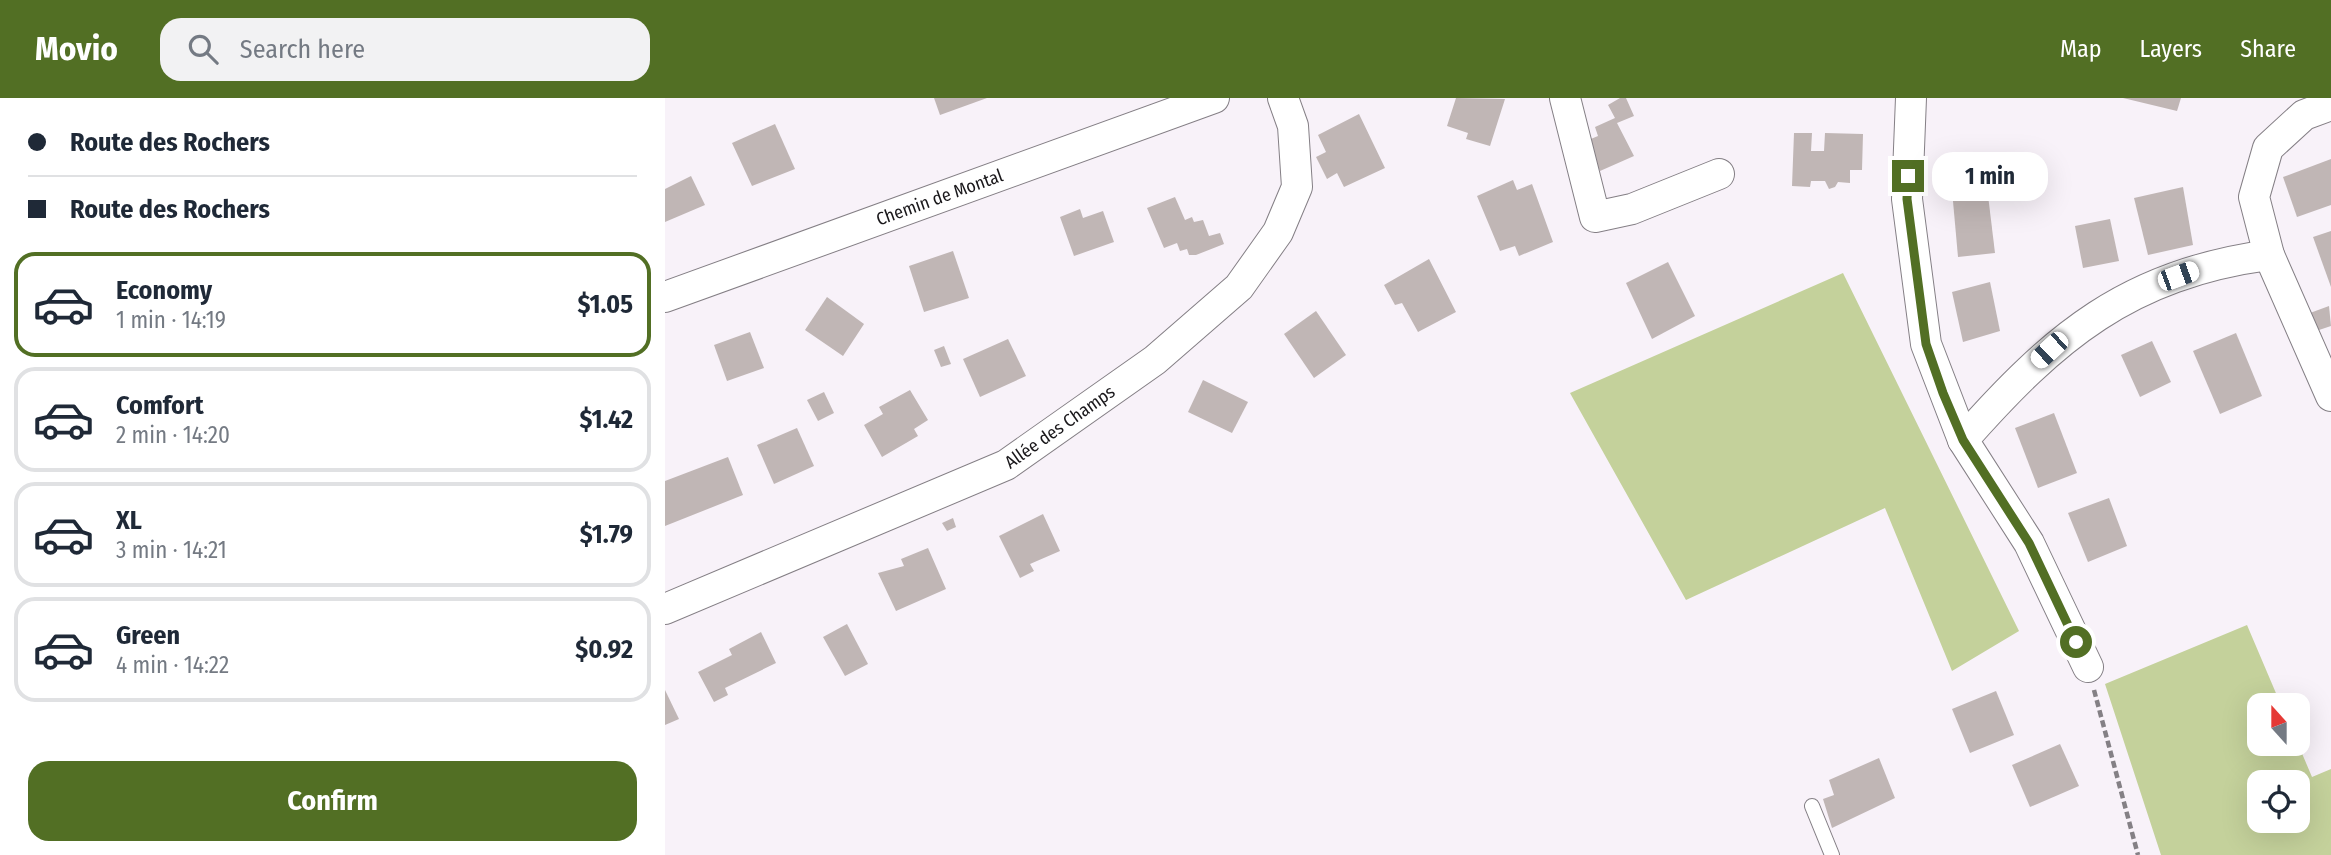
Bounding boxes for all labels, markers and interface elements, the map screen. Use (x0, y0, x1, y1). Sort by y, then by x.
search box (160, 18, 650, 81)
text: Movio (35, 29, 118, 69)
icon: search (184, 30, 222, 68)
text: Search here (240, 34, 365, 65)
text: Map (2060, 35, 2102, 63)
text: Layers (2140, 35, 2202, 63)
text: Share (2240, 35, 2296, 63)
text: Route des Rochers (70, 127, 270, 158)
callout: 1 min (1933, 152, 2048, 200)
route end (1892, 160, 1924, 192)
text: 1 min (1965, 162, 2015, 190)
street label: Chemin de Montal (873, 164, 1006, 231)
text: Route des Rochers (70, 194, 270, 225)
car (2155, 259, 2202, 293)
icon: car (32, 273, 95, 336)
text: Economy (116, 275, 212, 306)
text: $1.05 (577, 289, 633, 320)
text: 1 min · 14:19 (116, 306, 226, 334)
car (2027, 328, 2072, 372)
street label: Allée des Champs (1000, 381, 1119, 473)
icon: car (32, 388, 95, 451)
text: Comfort (116, 390, 204, 421)
text: $1.42 (579, 404, 633, 435)
text: 2 min · 14:20 (116, 421, 230, 449)
icon: car (32, 503, 95, 566)
text: XL (116, 505, 142, 536)
text: $1.79 (580, 519, 633, 550)
text: 3 min · 14:21 (116, 536, 227, 564)
icon: car (32, 618, 95, 681)
text: Green (116, 620, 180, 651)
route start (2060, 626, 2092, 658)
text: $0.92 (575, 634, 633, 665)
text: 4 min · 14:22 (116, 651, 229, 679)
north arrow (2247, 693, 2310, 756)
map controls (2247, 693, 2310, 833)
button: Confirm (28, 761, 637, 841)
button: locate (2247, 770, 2310, 833)

